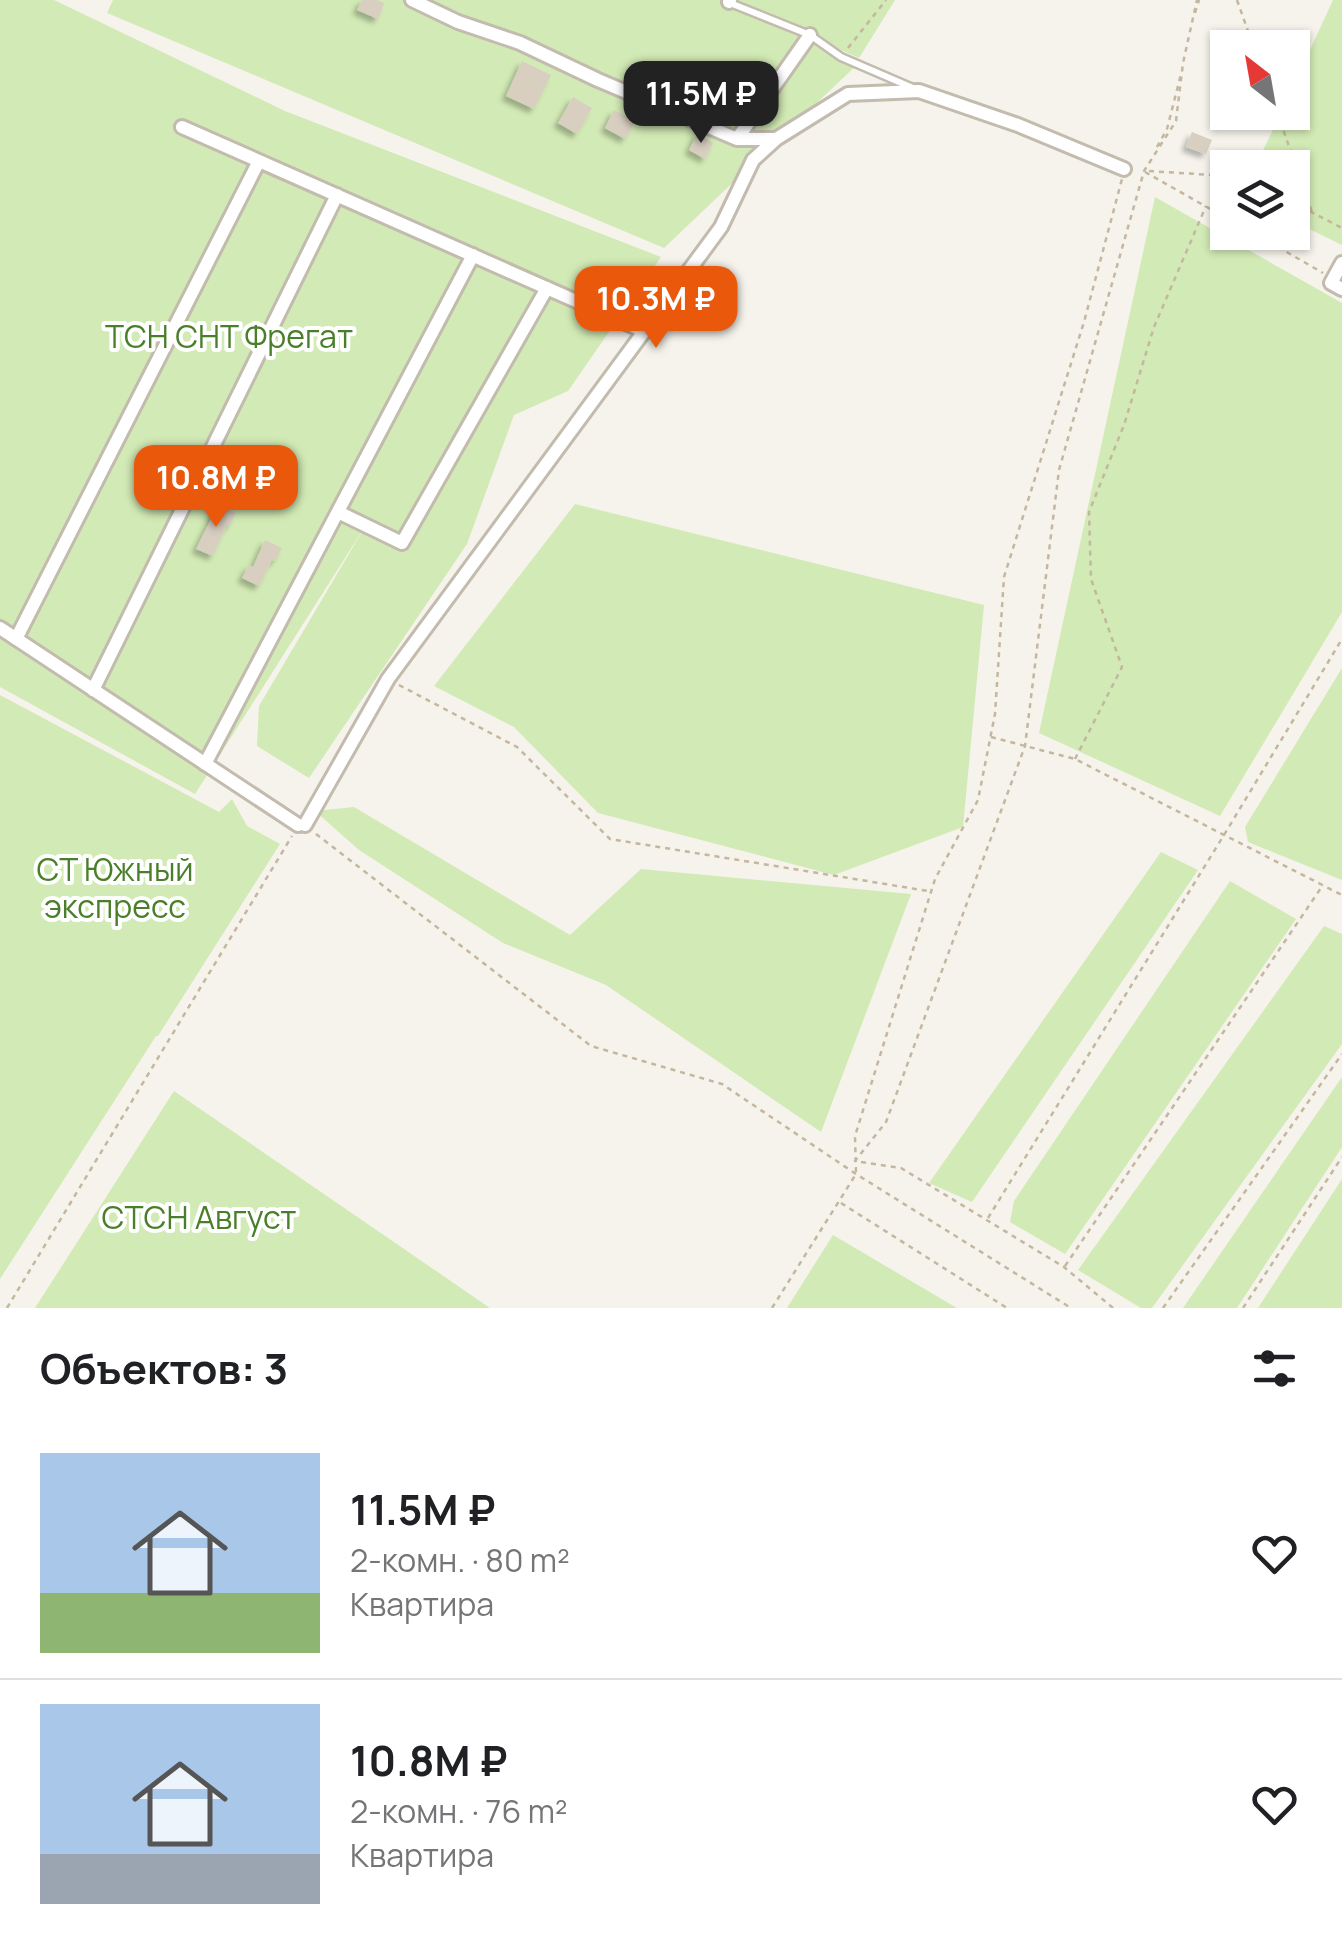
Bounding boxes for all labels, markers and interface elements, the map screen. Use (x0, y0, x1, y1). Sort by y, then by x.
north arrow (1210, 30, 1310, 130)
map controls (1210, 30, 1310, 250)
pin: 11.5M ₽ (609, 61, 793, 146)
text: 11.5M ₽ (646, 71, 756, 115)
button: layers (1210, 150, 1310, 250)
pin: 10.3M ₽ (564, 266, 748, 351)
text: 10.3M ₽ (596, 276, 716, 320)
park label: ТСН СНТ Фрегат (105, 314, 353, 358)
pin: 10.8M ₽ (124, 445, 308, 530)
text: 10.8M ₽ (156, 455, 276, 499)
park label: СТ Южный экспресс (36, 847, 194, 928)
park label: СТСН Август (102, 1195, 297, 1239)
text: Объектов: 3 (40, 1339, 288, 1397)
icon: filters (1247, 1341, 1302, 1396)
text: 11.5M ₽ (350, 1480, 496, 1538)
icon: home (120, 1493, 240, 1613)
icon: heart (1247, 1526, 1302, 1581)
text: 2-комн. · 80 m² (350, 1538, 570, 1582)
text: Квартира (350, 1582, 494, 1626)
text: 10.8M ₽ (350, 1731, 508, 1789)
icon: home (120, 1744, 240, 1864)
icon: heart (1247, 1777, 1302, 1832)
text: 2-комн. · 76 m² (350, 1789, 568, 1833)
text: Квартира (350, 1833, 494, 1877)

